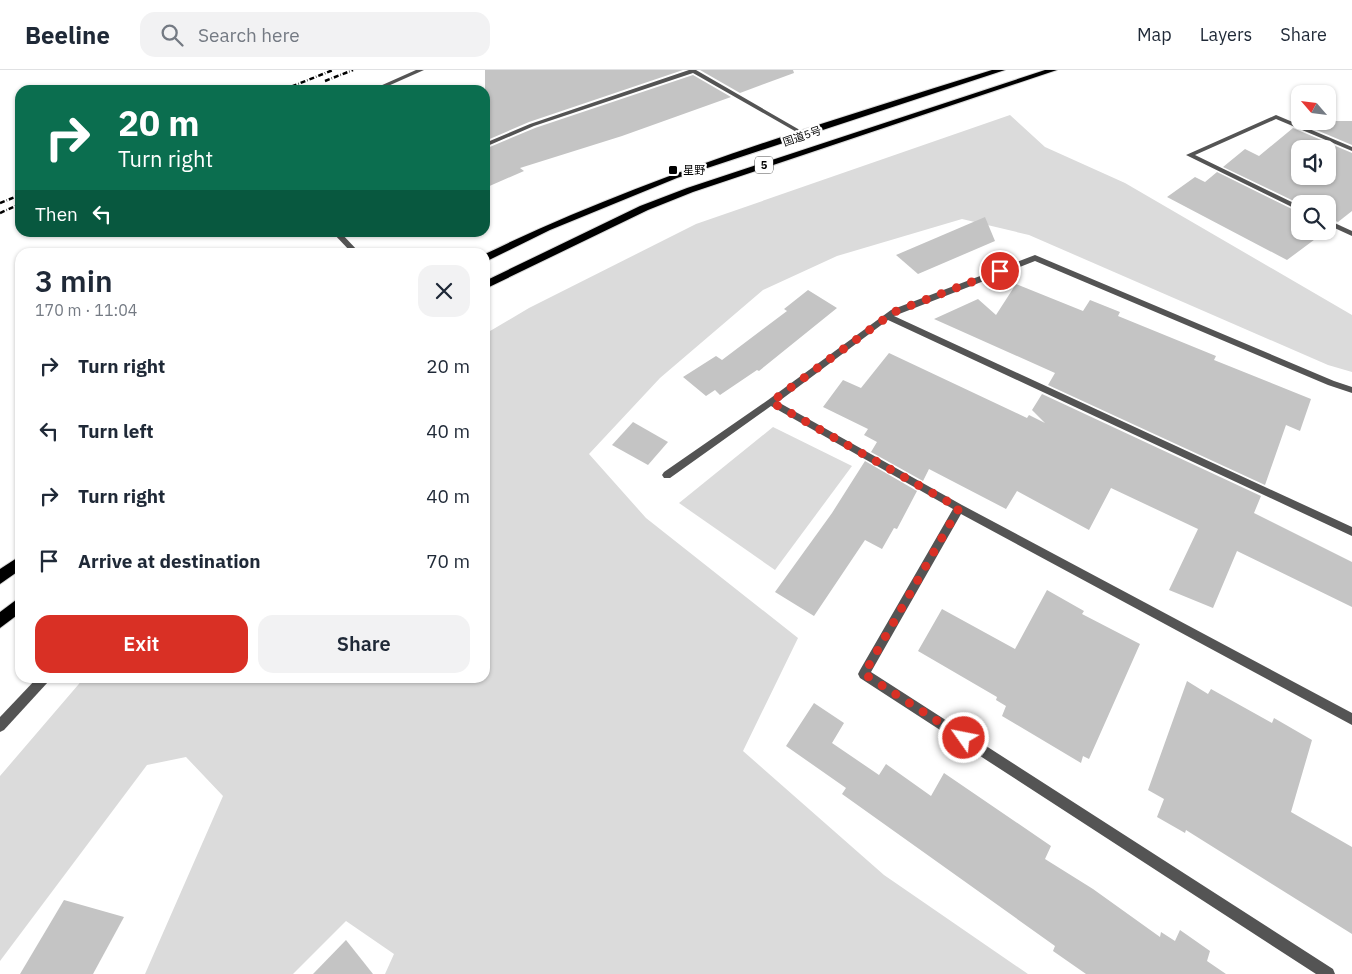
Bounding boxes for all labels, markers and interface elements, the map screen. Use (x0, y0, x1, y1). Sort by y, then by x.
search box (140, 12, 490, 57)
text: Beeline (25, 19, 110, 51)
icon: search (158, 21, 186, 49)
text: Search here (198, 23, 300, 47)
text: Map (1137, 23, 1172, 46)
text: Layers (1200, 23, 1252, 46)
text: Share (1280, 23, 1327, 46)
north arrow (1291, 85, 1336, 130)
map controls (1291, 85, 1336, 240)
text: 20 m (118, 100, 200, 146)
icon: right (35, 105, 100, 170)
street label: 国道5号 (781, 123, 823, 149)
button: sound (1291, 140, 1336, 185)
text: Turn right (118, 144, 213, 173)
road number: 5 (755, 156, 773, 174)
place label: 星野 (683, 163, 705, 177)
marker: 星野 (667, 164, 679, 176)
button: search (1291, 195, 1336, 240)
icon: left (88, 200, 116, 228)
text: Then (35, 202, 78, 226)
pin (979, 250, 1021, 292)
icon: arrive (986, 257, 1014, 285)
text: 3 min (35, 261, 113, 300)
button: close (418, 265, 470, 317)
text: 170 m · 11:04 (35, 300, 137, 320)
icon: right (35, 352, 63, 380)
text: Turn right (78, 354, 165, 378)
text: 20 m (426, 354, 470, 378)
icon: left (35, 417, 63, 445)
text: Turn left (78, 419, 154, 443)
text: 40 m (426, 419, 470, 443)
icon: right (35, 482, 63, 510)
text: Turn right (78, 484, 165, 508)
text: 40 m (426, 484, 470, 508)
icon: arrive (35, 547, 63, 575)
text: Arrive at destination (78, 549, 261, 573)
text: 70 m (426, 549, 470, 573)
button: Exit (35, 615, 248, 673)
button: Share (258, 615, 470, 673)
position arrow (937, 711, 989, 763)

